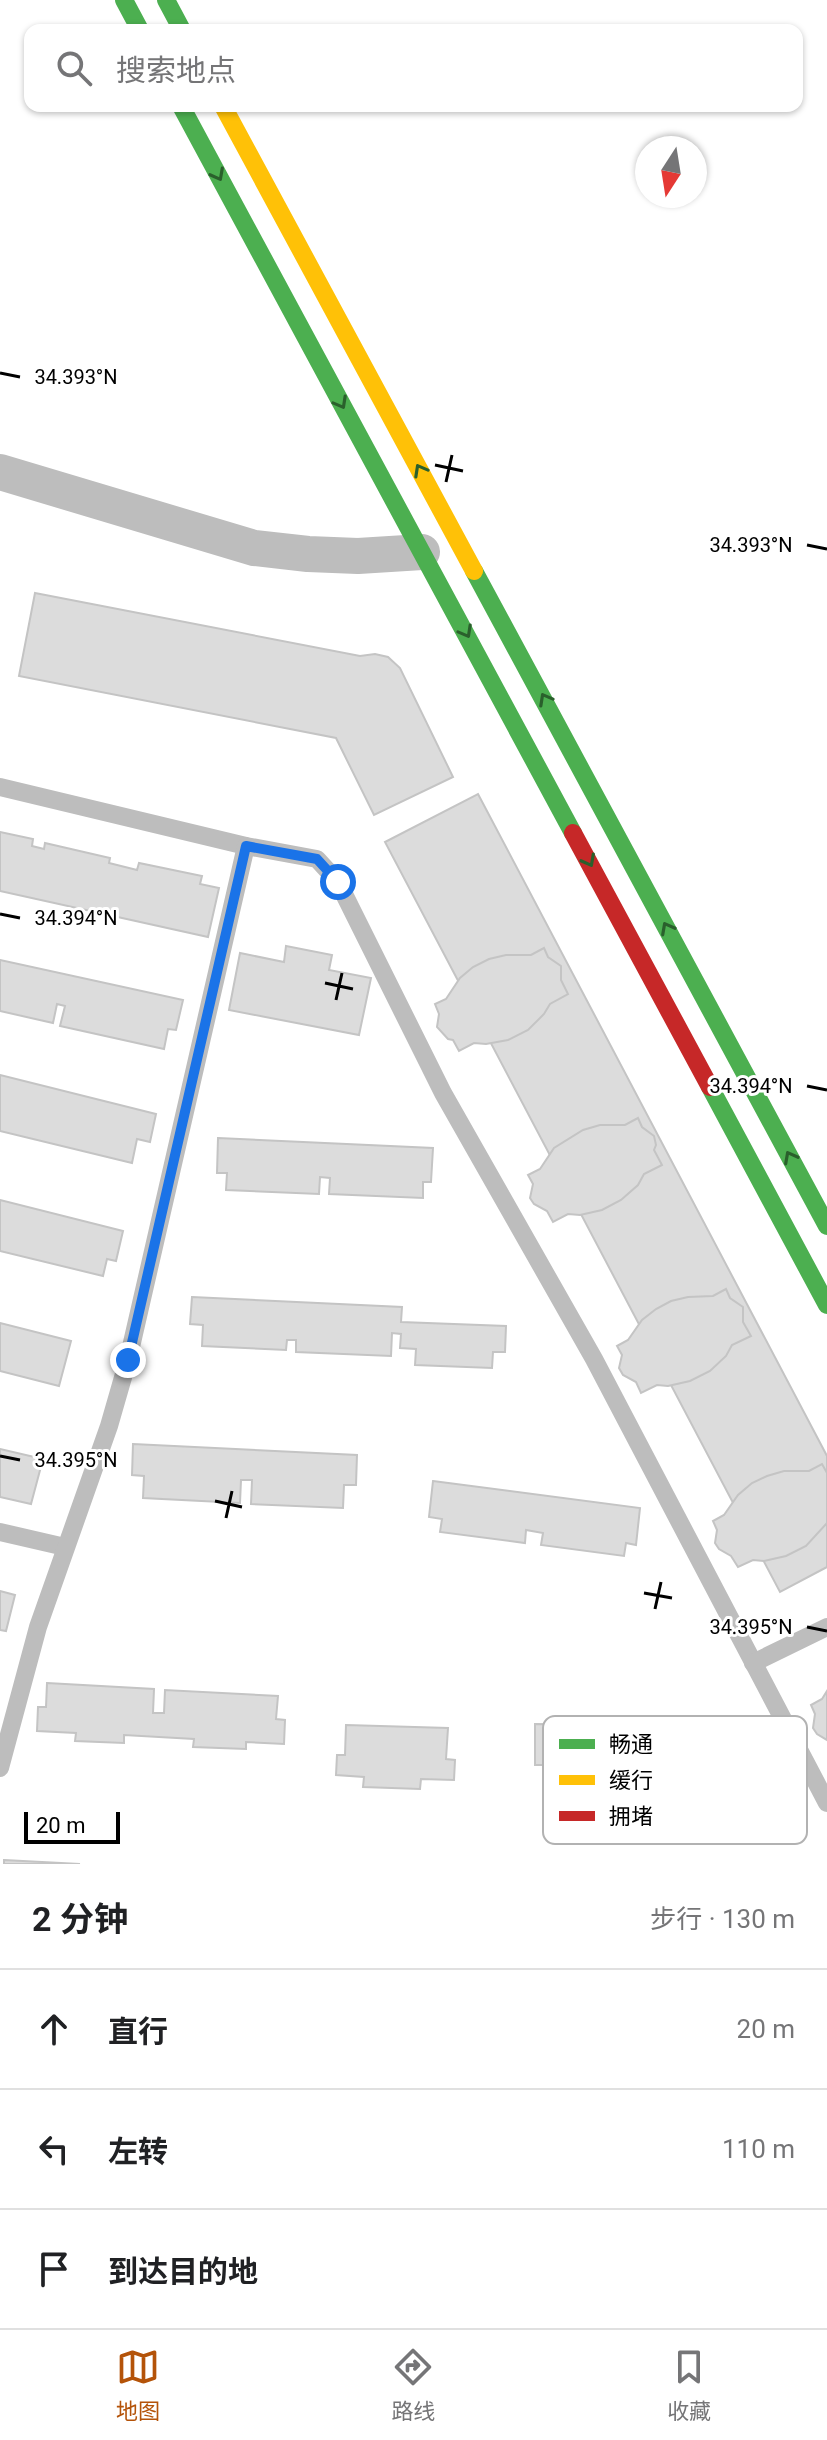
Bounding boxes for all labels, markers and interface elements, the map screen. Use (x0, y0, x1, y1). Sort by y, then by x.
search box (24, 24, 803, 112)
icon: search (52, 46, 96, 90)
text: 搜索地点 (116, 53, 236, 88)
north arrow (635, 136, 707, 208)
one-way arrow (208, 166, 223, 181)
text: 34.393°N (34, 365, 118, 389)
one-way arrow (332, 395, 347, 410)
one-way arrow (415, 464, 430, 479)
text: 34.393°N (709, 533, 793, 557)
one-way arrow (456, 624, 471, 638)
one-way arrow (539, 692, 554, 707)
one-way arrow (580, 852, 595, 867)
route start (320, 864, 356, 900)
text: 34.394°N (34, 906, 118, 930)
one-way arrow (662, 921, 677, 936)
text: 34.394°N (709, 1074, 793, 1098)
one-way arrow (785, 1151, 800, 1165)
route end (110, 1342, 146, 1378)
text: 34.395°N (34, 1448, 118, 1472)
text: 34.395°N (709, 1615, 793, 1639)
legend (543, 1716, 807, 1844)
text: 畅通 (609, 1732, 653, 1757)
text: 缓行 (609, 1768, 653, 1793)
text: 拥堵 (609, 1804, 653, 1829)
scale bar (24, 1808, 120, 1844)
text: 20 m (36, 1813, 85, 1838)
text: 2 分钟 (32, 1899, 128, 1939)
text: 步行 · 130 m (650, 1904, 795, 1934)
icon: ahead (32, 2007, 76, 2051)
text: 直行 (108, 2014, 168, 2049)
text: 20 m (737, 2014, 795, 2044)
icon: left (32, 2127, 76, 2171)
text: 左转 (108, 2134, 168, 2169)
text: 110 m (722, 2134, 795, 2164)
icon: arrive (32, 2247, 76, 2291)
text: 到达目的地 (108, 2254, 258, 2289)
tab: 地图 (116, 2345, 160, 2425)
tab: 路线 (391, 2345, 435, 2425)
tab: 收藏 (667, 2345, 711, 2425)

